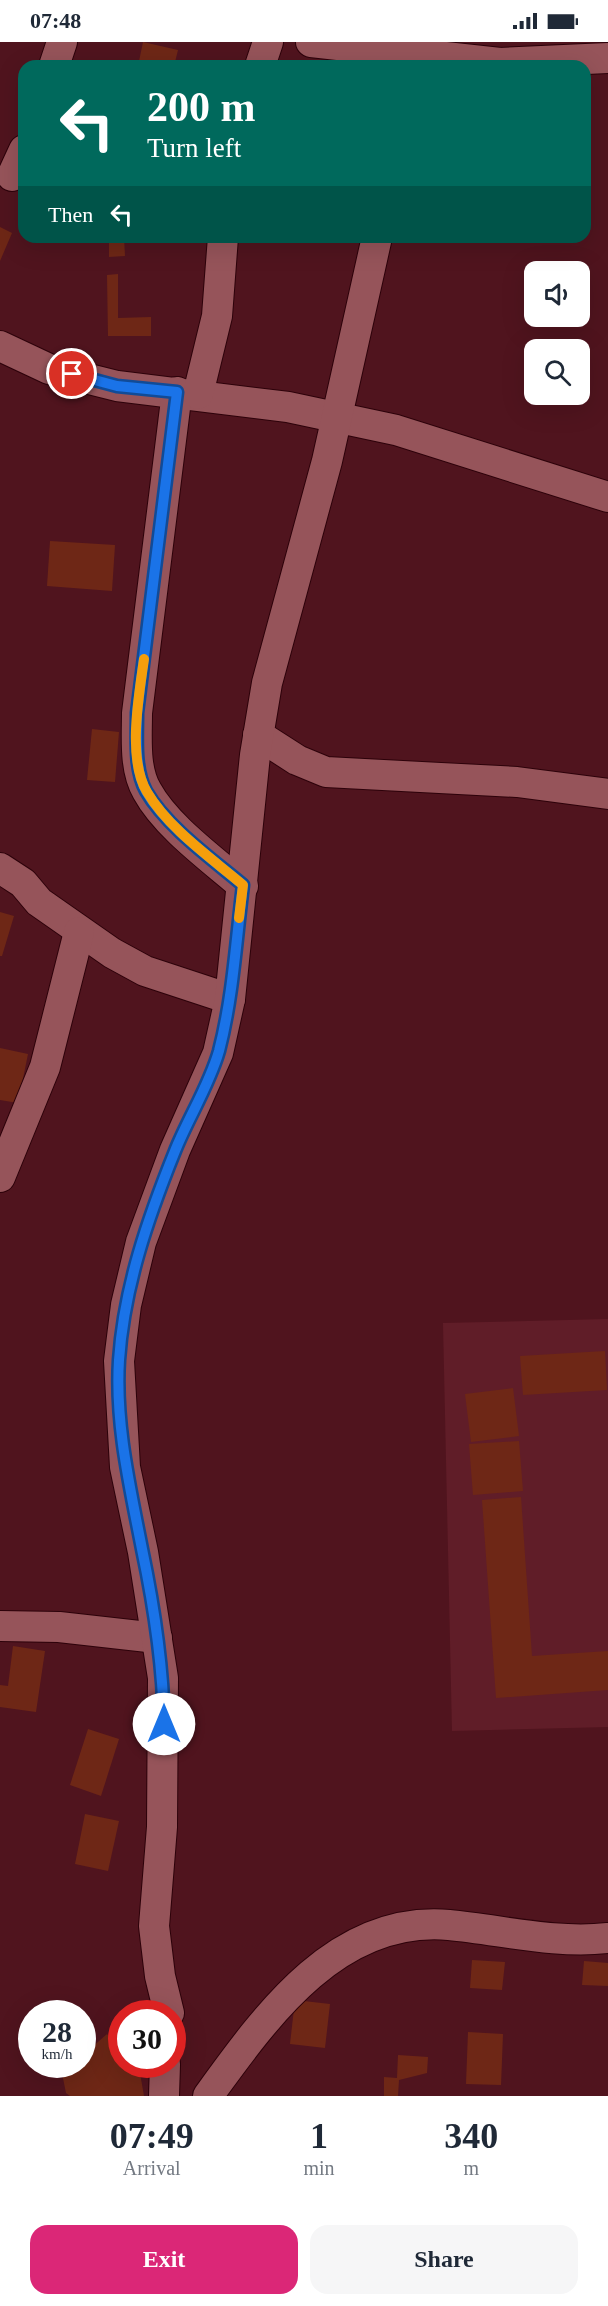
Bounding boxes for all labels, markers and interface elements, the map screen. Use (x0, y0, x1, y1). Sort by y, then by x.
text: 07:48 (30, 8, 81, 33)
icon: left (48, 84, 126, 162)
text: 200 m (147, 84, 256, 130)
text: Turn left (147, 133, 241, 163)
icon: left (105, 198, 138, 231)
text: Then (48, 202, 93, 227)
map controls (524, 261, 590, 405)
button: sound (524, 261, 590, 327)
button: search (524, 339, 590, 405)
pin (46, 348, 97, 399)
icon: arrive (55, 357, 88, 390)
position arrow (132, 1692, 196, 1756)
speed limit sign: 30 (108, 2000, 186, 2078)
text: 28 (42, 2015, 72, 2048)
text: km/h (42, 2046, 72, 2062)
text: 07:49 (110, 2116, 194, 2156)
text: 1 (310, 2116, 328, 2156)
text: 340 (444, 2116, 498, 2156)
text: Arrival (123, 2157, 181, 2179)
text: min (303, 2157, 335, 2179)
text: m (464, 2157, 479, 2179)
button: Exit (30, 2225, 298, 2294)
button: Share (310, 2225, 578, 2294)

